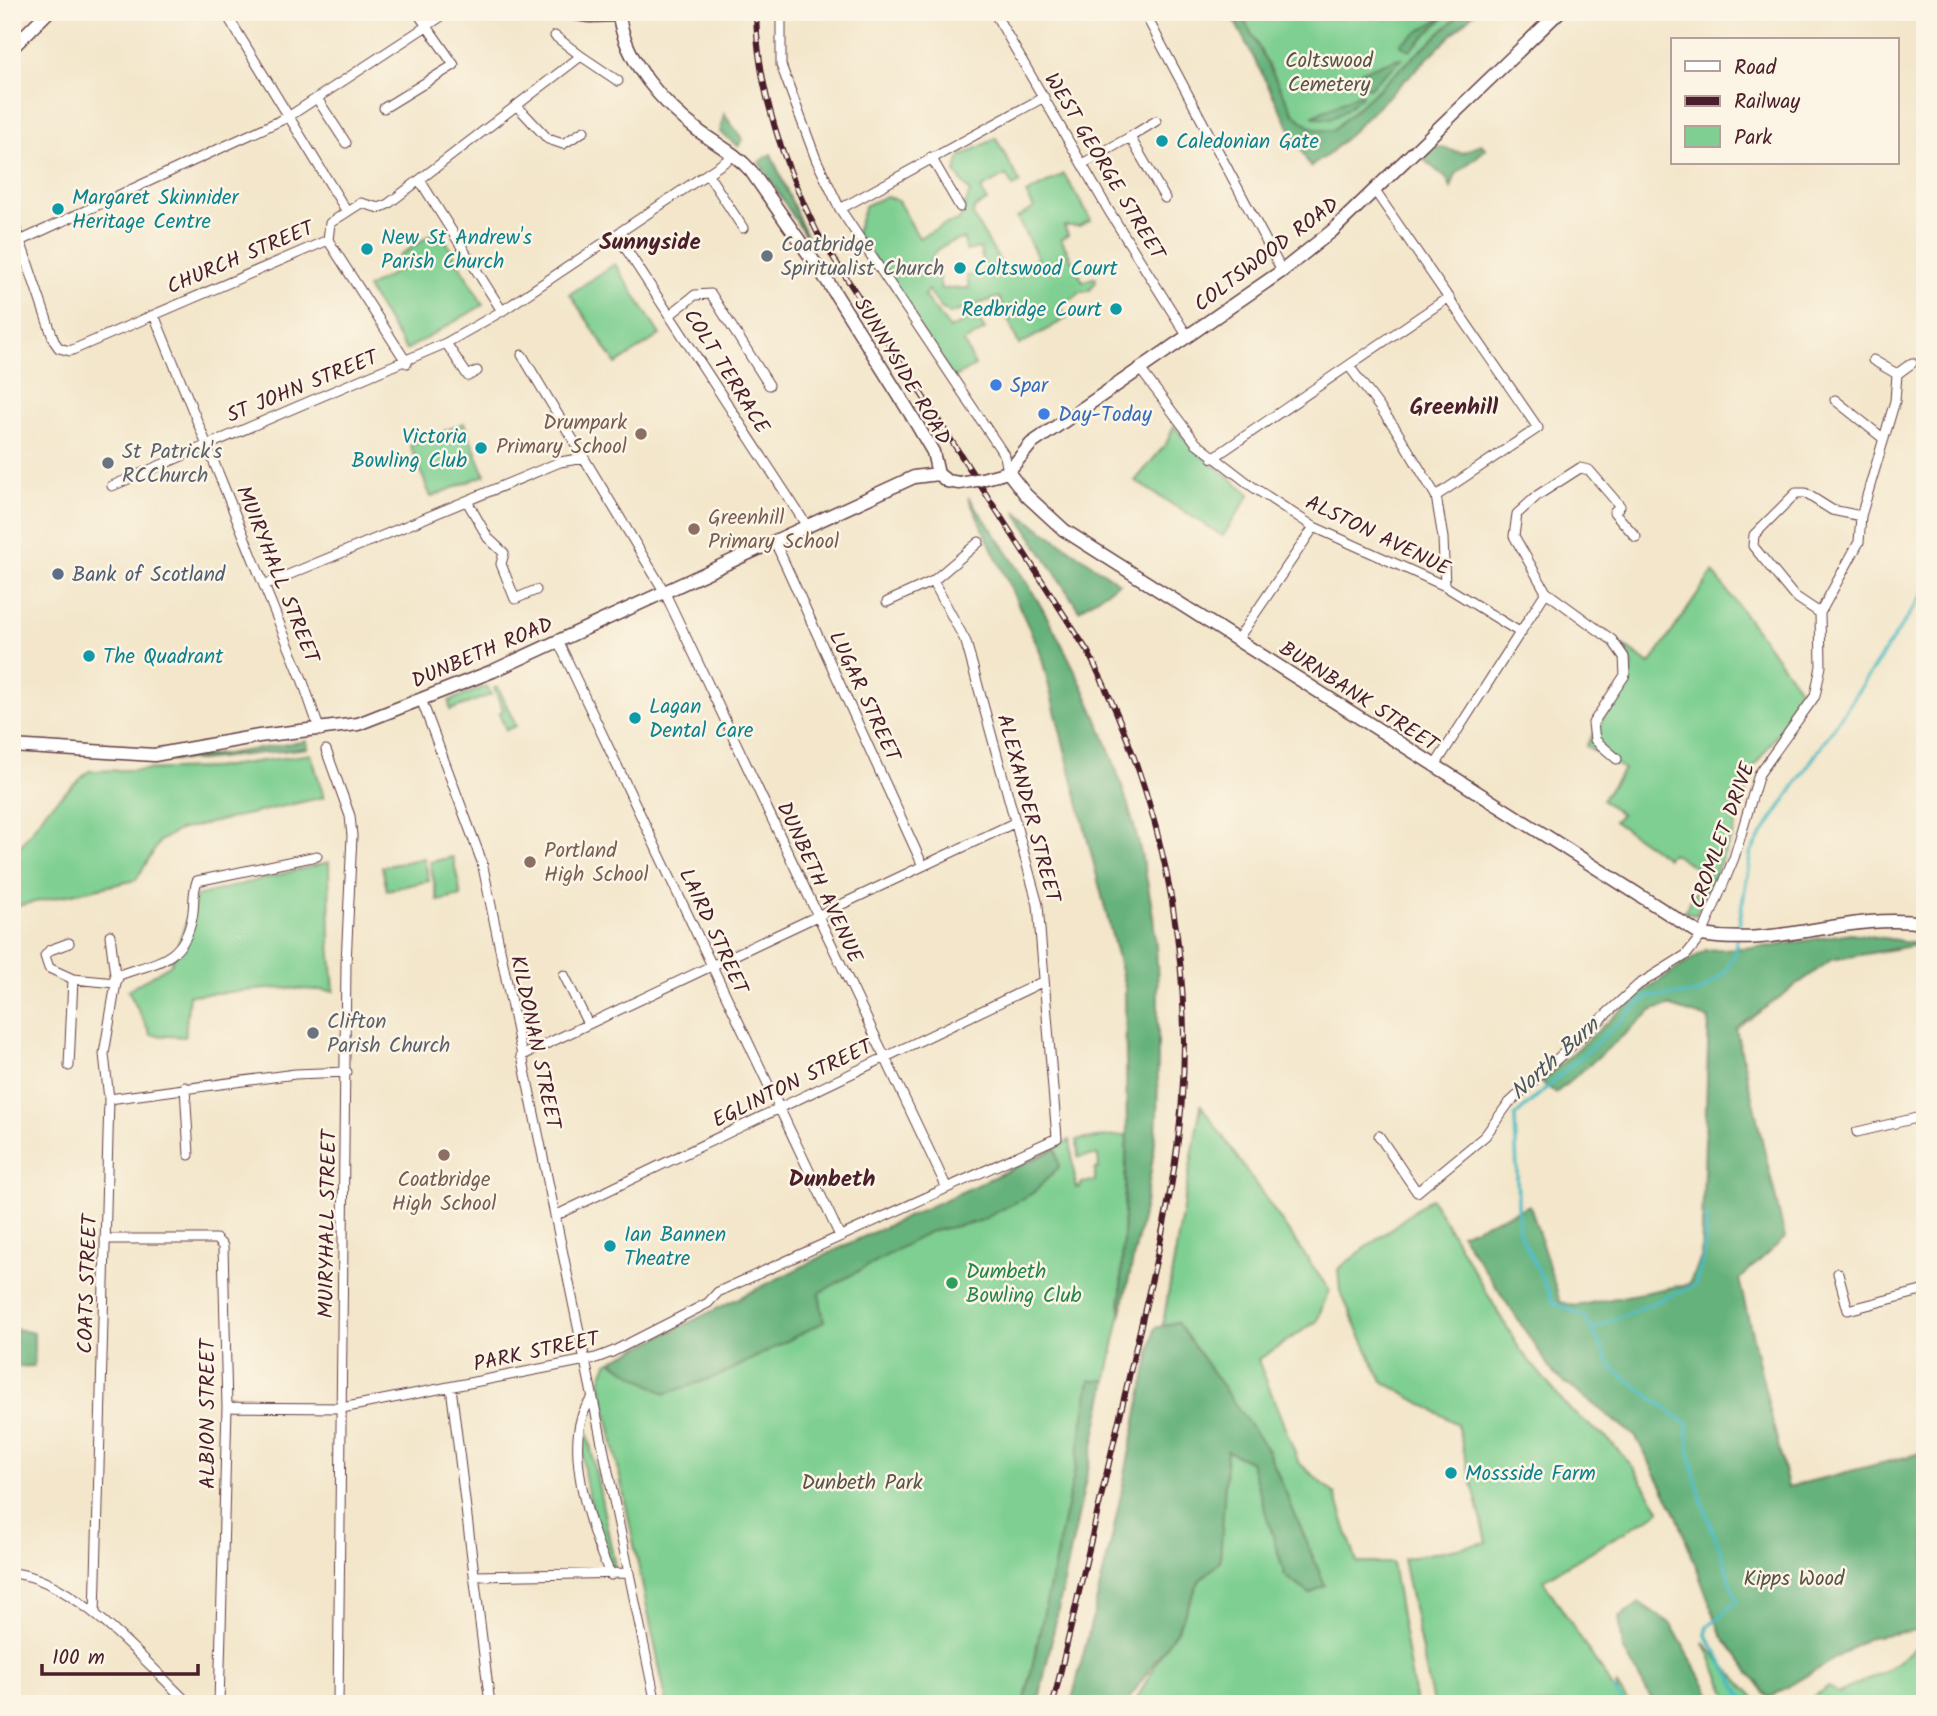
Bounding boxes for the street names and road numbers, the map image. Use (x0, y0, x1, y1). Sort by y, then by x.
street label: WEST GEORGE STREET (1035, 67, 1174, 268)
street label: COLTSWOOD ROAD (1187, 189, 1347, 321)
street label: CHURCH STREET (162, 212, 321, 304)
street label: SUNNYSIDE ROAD (844, 291, 959, 452)
street label: COLT TERRACE (674, 303, 778, 441)
street label: ST JOHN STREET (222, 341, 385, 433)
street label: MUIRYHALL STREET (226, 481, 328, 670)
street label: ALSTON AVENUE (1299, 487, 1456, 586)
street label: DUNBETH ROAD (407, 609, 559, 698)
street label: LUGAR STREET (819, 626, 909, 769)
street label: BURNBANK STREET (1272, 633, 1446, 762)
street label: ALEXANDER STREET (987, 711, 1069, 908)
street label: CROMLET DRIVE (1682, 757, 1765, 913)
street label: DUNBETH AVENUE (767, 796, 871, 970)
street label: LAIRD STREET (669, 863, 757, 1002)
street label: KILDONAN STREET (500, 952, 569, 1134)
street label: EGLINTON STREET (707, 1030, 880, 1137)
street label: MUIRYHALL STREET (310, 1128, 347, 1319)
street label: COATS STREET (70, 1212, 107, 1354)
street label: PARK STREET (470, 1323, 604, 1382)
street label: ALBION STREET (192, 1337, 225, 1489)

